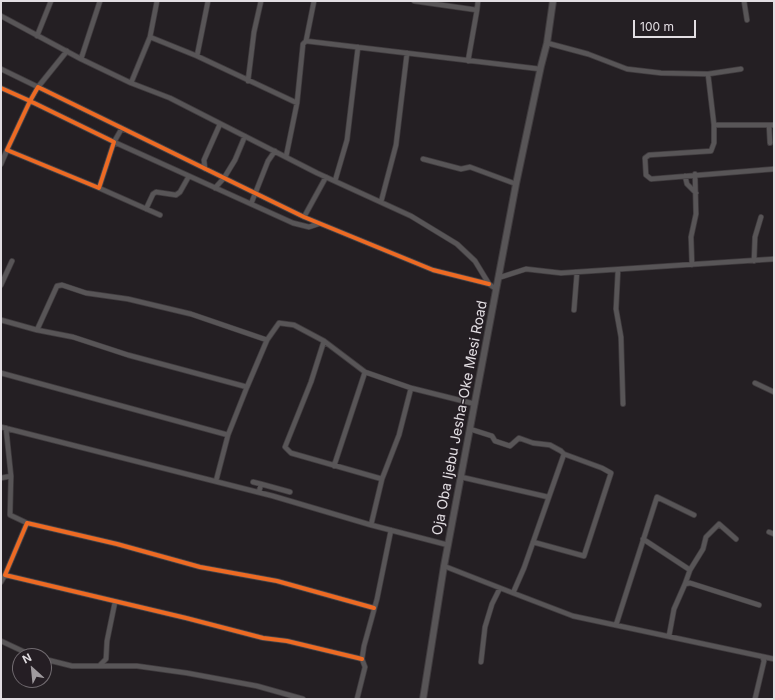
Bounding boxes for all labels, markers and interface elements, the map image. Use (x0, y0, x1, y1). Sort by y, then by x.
scale bar (635, 12, 698, 38)
text: 100 m (640, 19, 674, 34)
street label: Oja Oba Ijebu Jesha-Oke Mesi Road (429, 299, 491, 537)
north arrow (12, 648, 52, 688)
text: N (20, 650, 34, 666)

